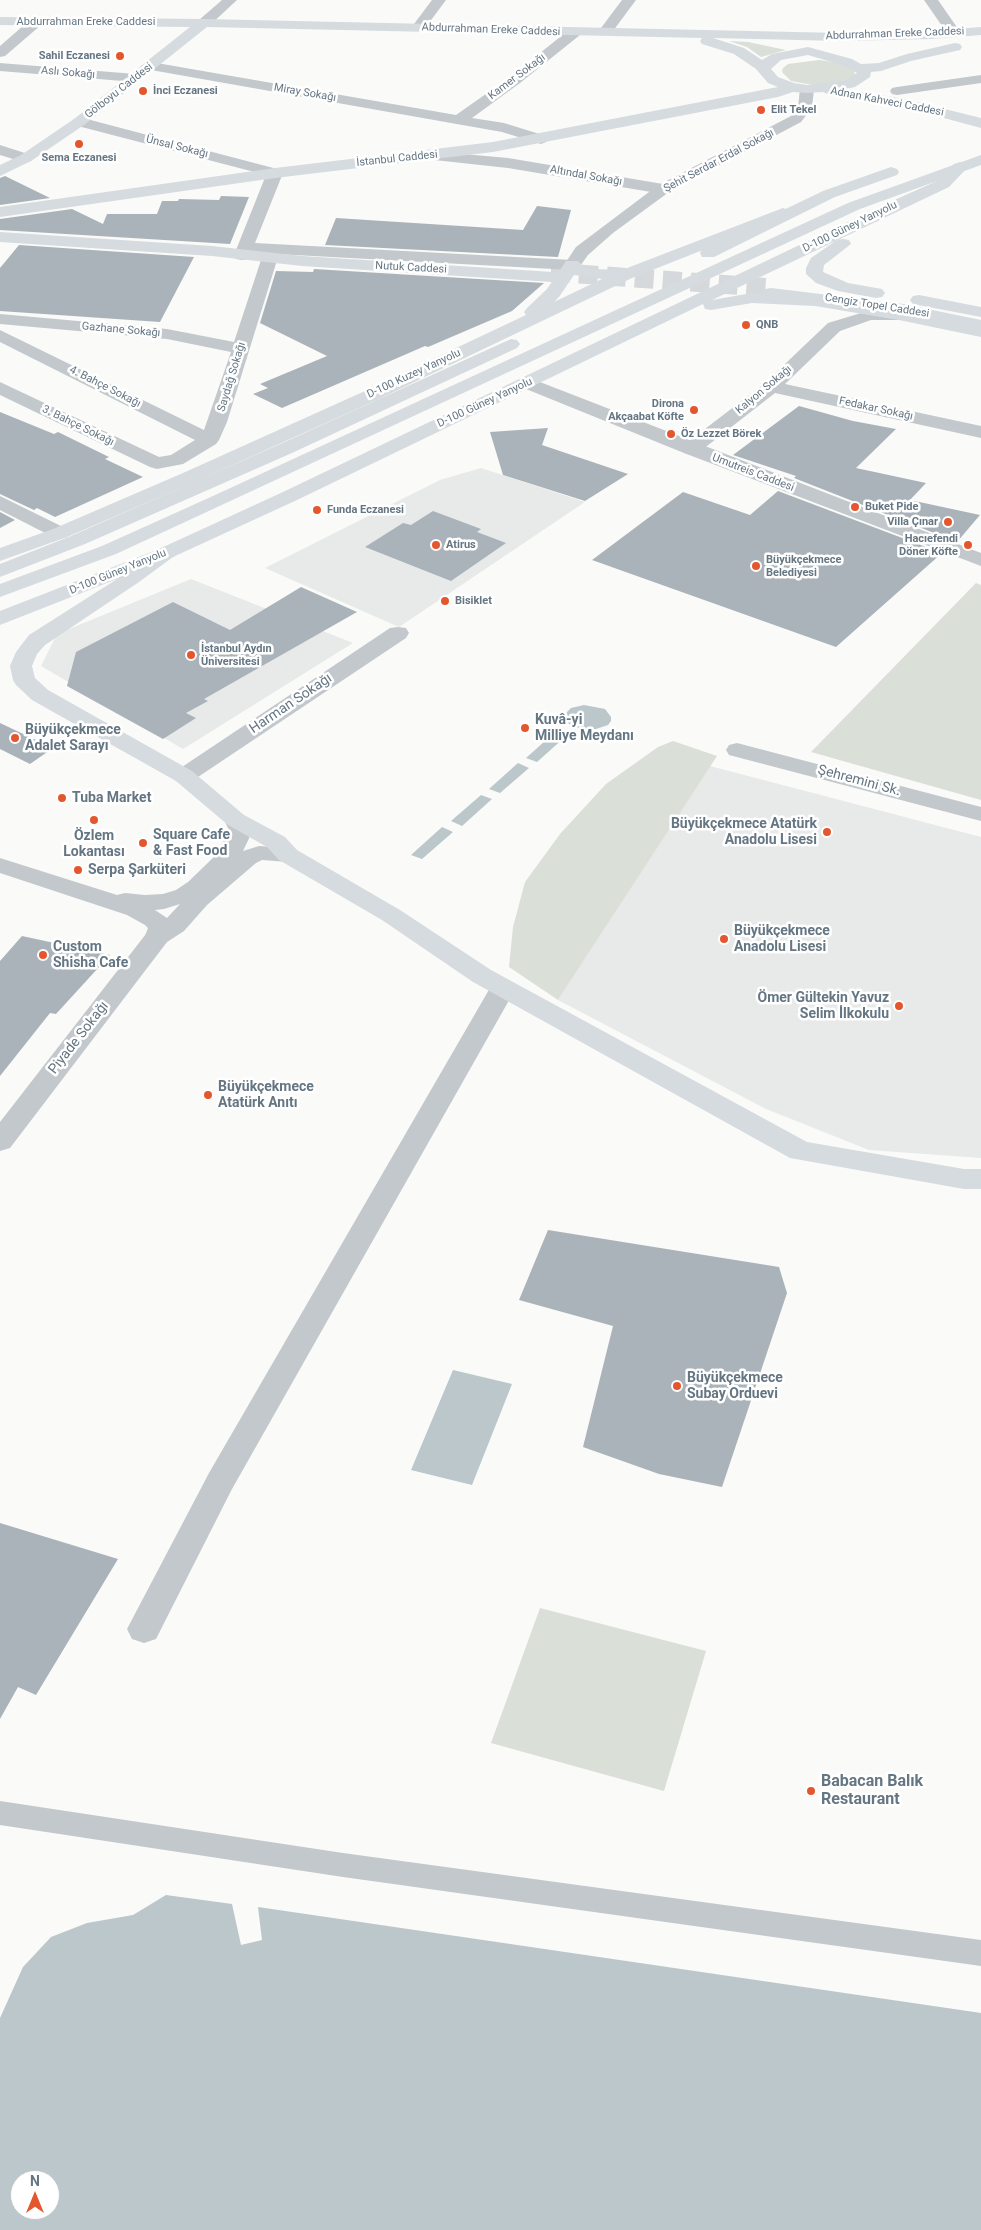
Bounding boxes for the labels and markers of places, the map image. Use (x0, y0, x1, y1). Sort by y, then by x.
place label: Sahil Eczanesi (39, 49, 110, 63)
marker: Sahil Eczanesi (114, 50, 126, 62)
place label: İnci Eczanesi (153, 84, 218, 98)
marker: İnci Eczanesi (137, 85, 149, 97)
place label: Elit Tekel (771, 103, 816, 117)
marker: Elit Tekel (755, 104, 767, 116)
marker: Sema Eczanesi (73, 138, 85, 150)
place label: Sema Eczanesi (42, 151, 116, 165)
place label: QNB (756, 318, 778, 332)
marker: QNB (740, 319, 752, 331)
place label: Dirona Akçaabat Köfte (608, 397, 684, 423)
marker: Dirona Akçaabat Köfte (688, 404, 700, 416)
place label: Öz Lezzet Börek (681, 427, 761, 441)
marker: Öz Lezzet Börek (665, 428, 677, 440)
place label: Buket Pide (865, 500, 918, 514)
marker: Buket Pide (849, 501, 861, 513)
place label: Funda Eczanesi (327, 503, 404, 517)
marker: Funda Eczanesi (311, 504, 323, 516)
place label: Villa Çınar (887, 515, 938, 529)
marker: Villa Çınar (942, 516, 954, 528)
place label: Hacıefendi Döner Köfte (899, 532, 958, 558)
place label: Atirus (446, 538, 476, 552)
marker: Atirus (430, 539, 442, 551)
marker: Hacıefendi Döner Köfte (962, 539, 974, 551)
place label: Büyükçekmece Belediyesi (766, 553, 841, 579)
marker: Büyükçekmece Belediyesi (750, 560, 762, 572)
place label: Bisiklet (455, 594, 492, 608)
marker: Bisiklet (439, 595, 451, 607)
place label: İstanbul Aydın Üniversitesi (201, 642, 272, 668)
marker: İstanbul Aydın Üniversitesi (185, 649, 197, 661)
place label: Kuvâ-yi Milliye Meydanı (535, 712, 634, 744)
place label: Büyükçekmece Adalet Sarayı (25, 722, 121, 754)
marker: Kuvâ-yi Milliye Meydanı (519, 722, 531, 734)
marker: Büyükçekmece Adalet Sarayı (9, 732, 21, 744)
place label: Tuba Market (72, 790, 151, 806)
marker: Tuba Market (56, 792, 68, 804)
marker: Özlem Lokantası (88, 814, 100, 826)
place label: Büyükçekmece Atatürk Anadolu Lisesi (671, 816, 817, 849)
marker: Büyükçekmece Atatürk Anadolu Lisesi (821, 826, 833, 838)
place label: Square Cafe & Fast Food (153, 827, 230, 860)
place label: Özlem Lokantası (63, 828, 125, 860)
marker: Square Cafe & Fast Food (137, 837, 149, 849)
place label: Serpa Şarküteri (88, 862, 186, 878)
marker: Serpa Şarküteri (72, 864, 84, 876)
place label: Büyükçekmece Anadolu Lisesi (734, 923, 830, 956)
marker: Büyükçekmece Anadolu Lisesi (718, 933, 730, 945)
place label: Custom Shisha Cafe (53, 939, 128, 972)
marker: Custom Shisha Cafe (37, 949, 49, 961)
place label: Ömer Gültekin Yavuz Selim İlkokulu (757, 990, 889, 1022)
marker: Ömer Gültekin Yavuz Selim İlkokulu (893, 1000, 905, 1012)
place label: Büyükçekmece Atatürk Anıtı (218, 1079, 314, 1112)
marker: Büyükçekmece Atatürk Anıtı (202, 1089, 214, 1101)
place label: Büyükçekmece Subay Orduevi (687, 1370, 783, 1402)
marker: Büyükçekmece Subay Orduevi (671, 1380, 683, 1392)
place label: Babacan Balık Restaurant (821, 1772, 923, 1810)
marker: Babacan Balık Restaurant (805, 1785, 817, 1797)

